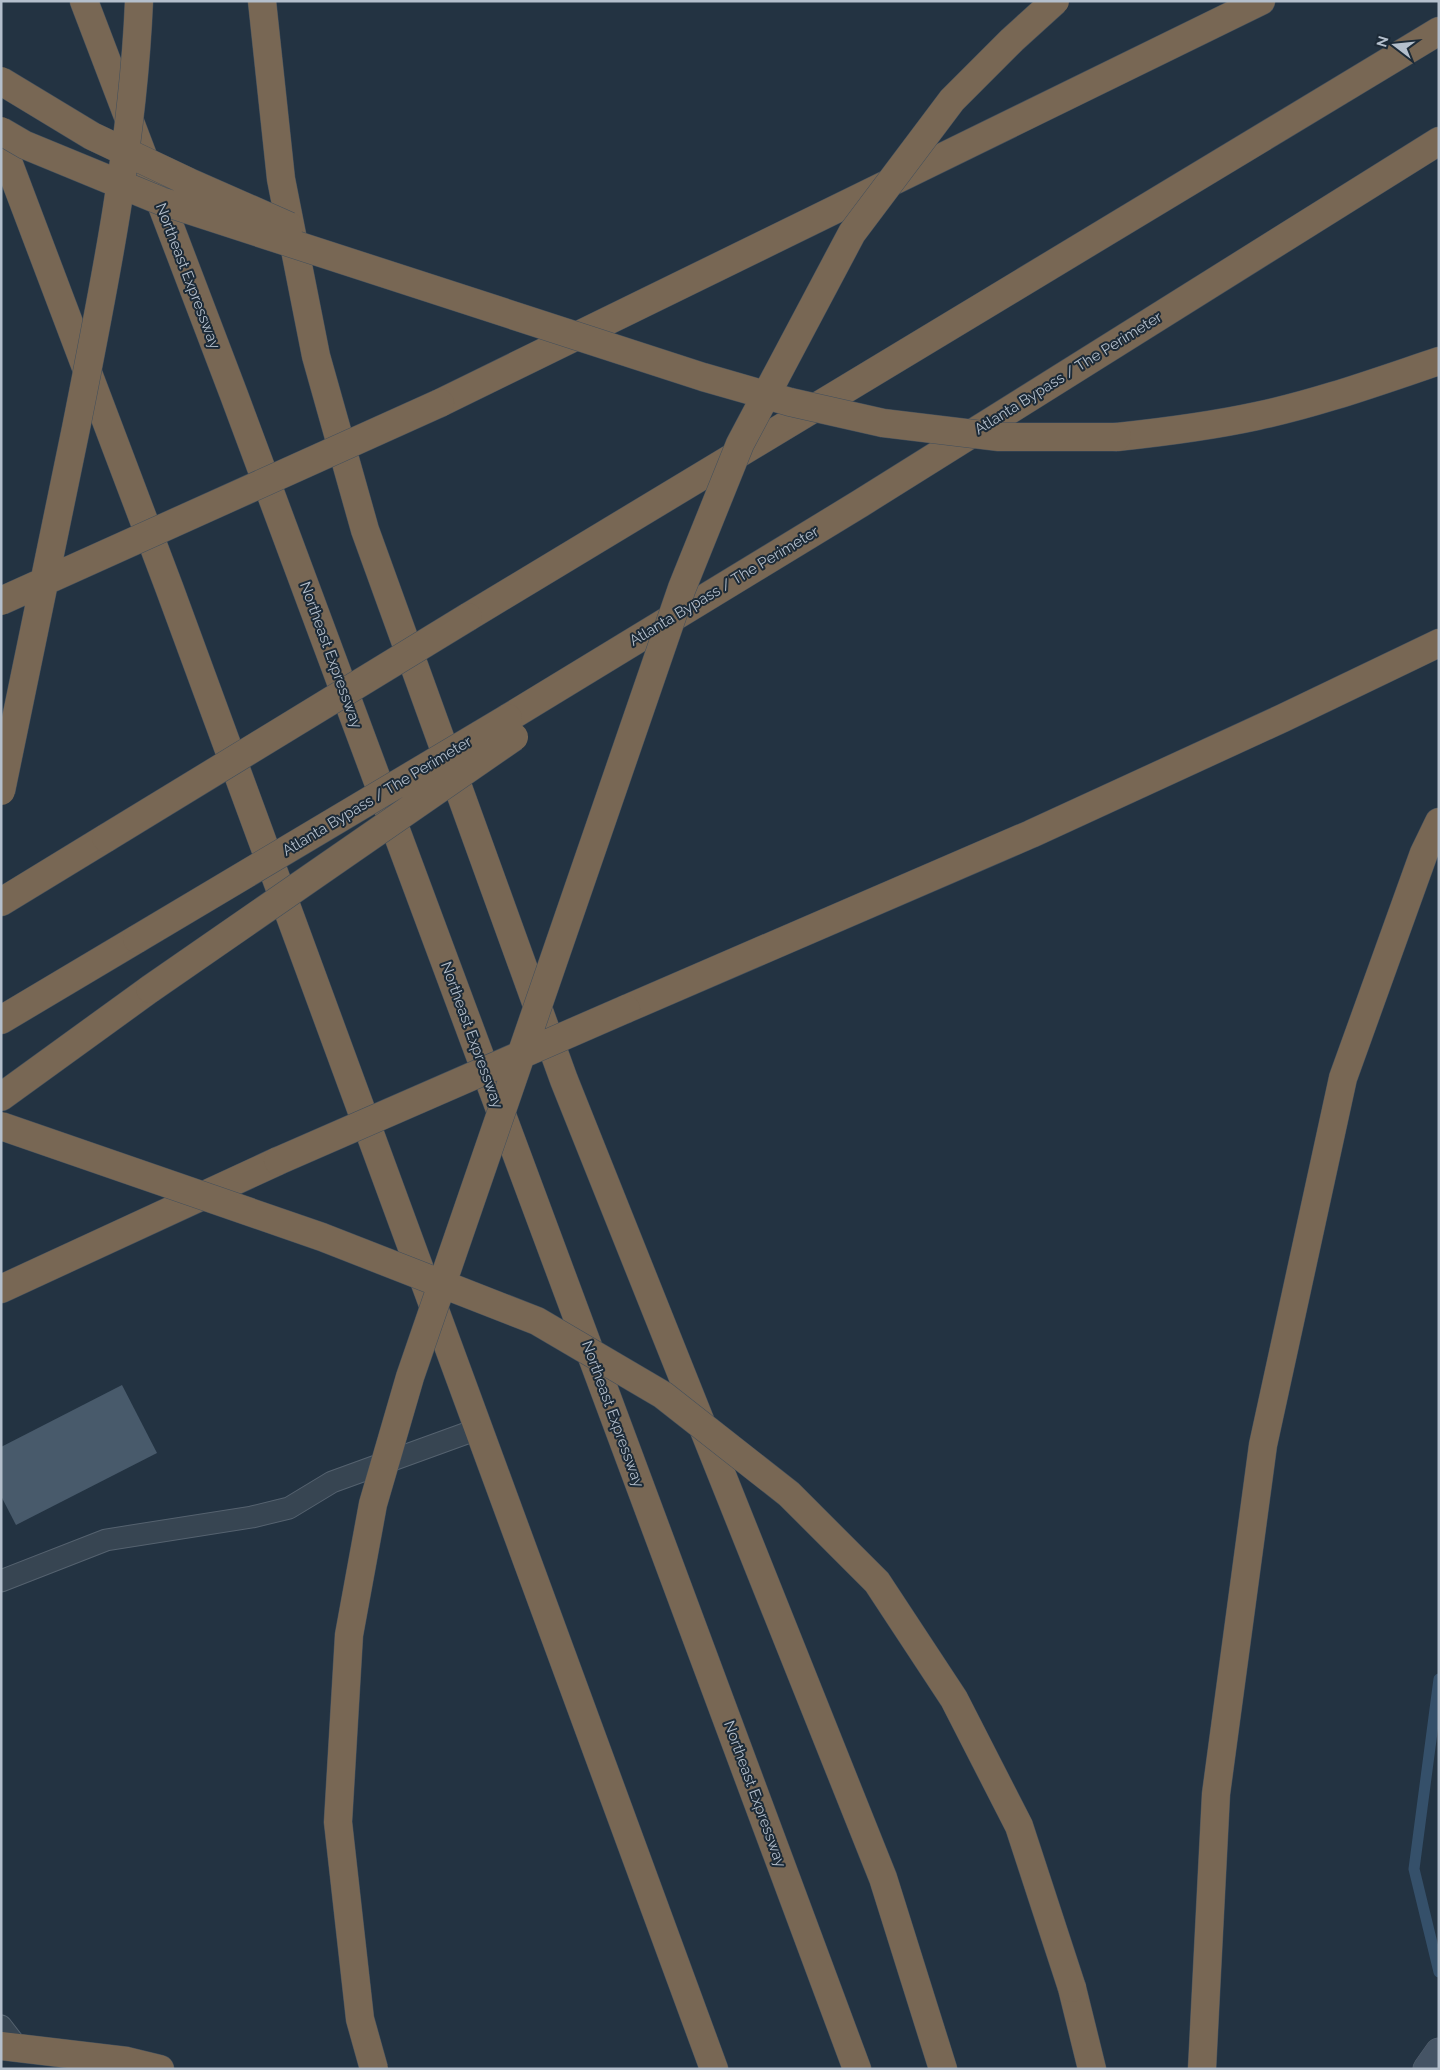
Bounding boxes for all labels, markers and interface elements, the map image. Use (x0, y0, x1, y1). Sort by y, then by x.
north arrow (1370, 20, 1420, 70)
text: N (1373, 34, 1392, 49)
street label: Northeast Expressway (152, 201, 224, 351)
street label: Atlanta Bypass / The Perimeter (971, 307, 1166, 438)
street label: Atlanta Bypass / The Perimeter (626, 522, 822, 650)
street label: Northeast Expressway (296, 579, 366, 731)
street label: Atlanta Bypass / The Perimeter (279, 732, 475, 860)
street label: Northeast Expressway (437, 959, 507, 1111)
street label: Northeast Expressway (578, 1338, 648, 1490)
street label: Northeast Expressway (720, 1718, 790, 1870)

